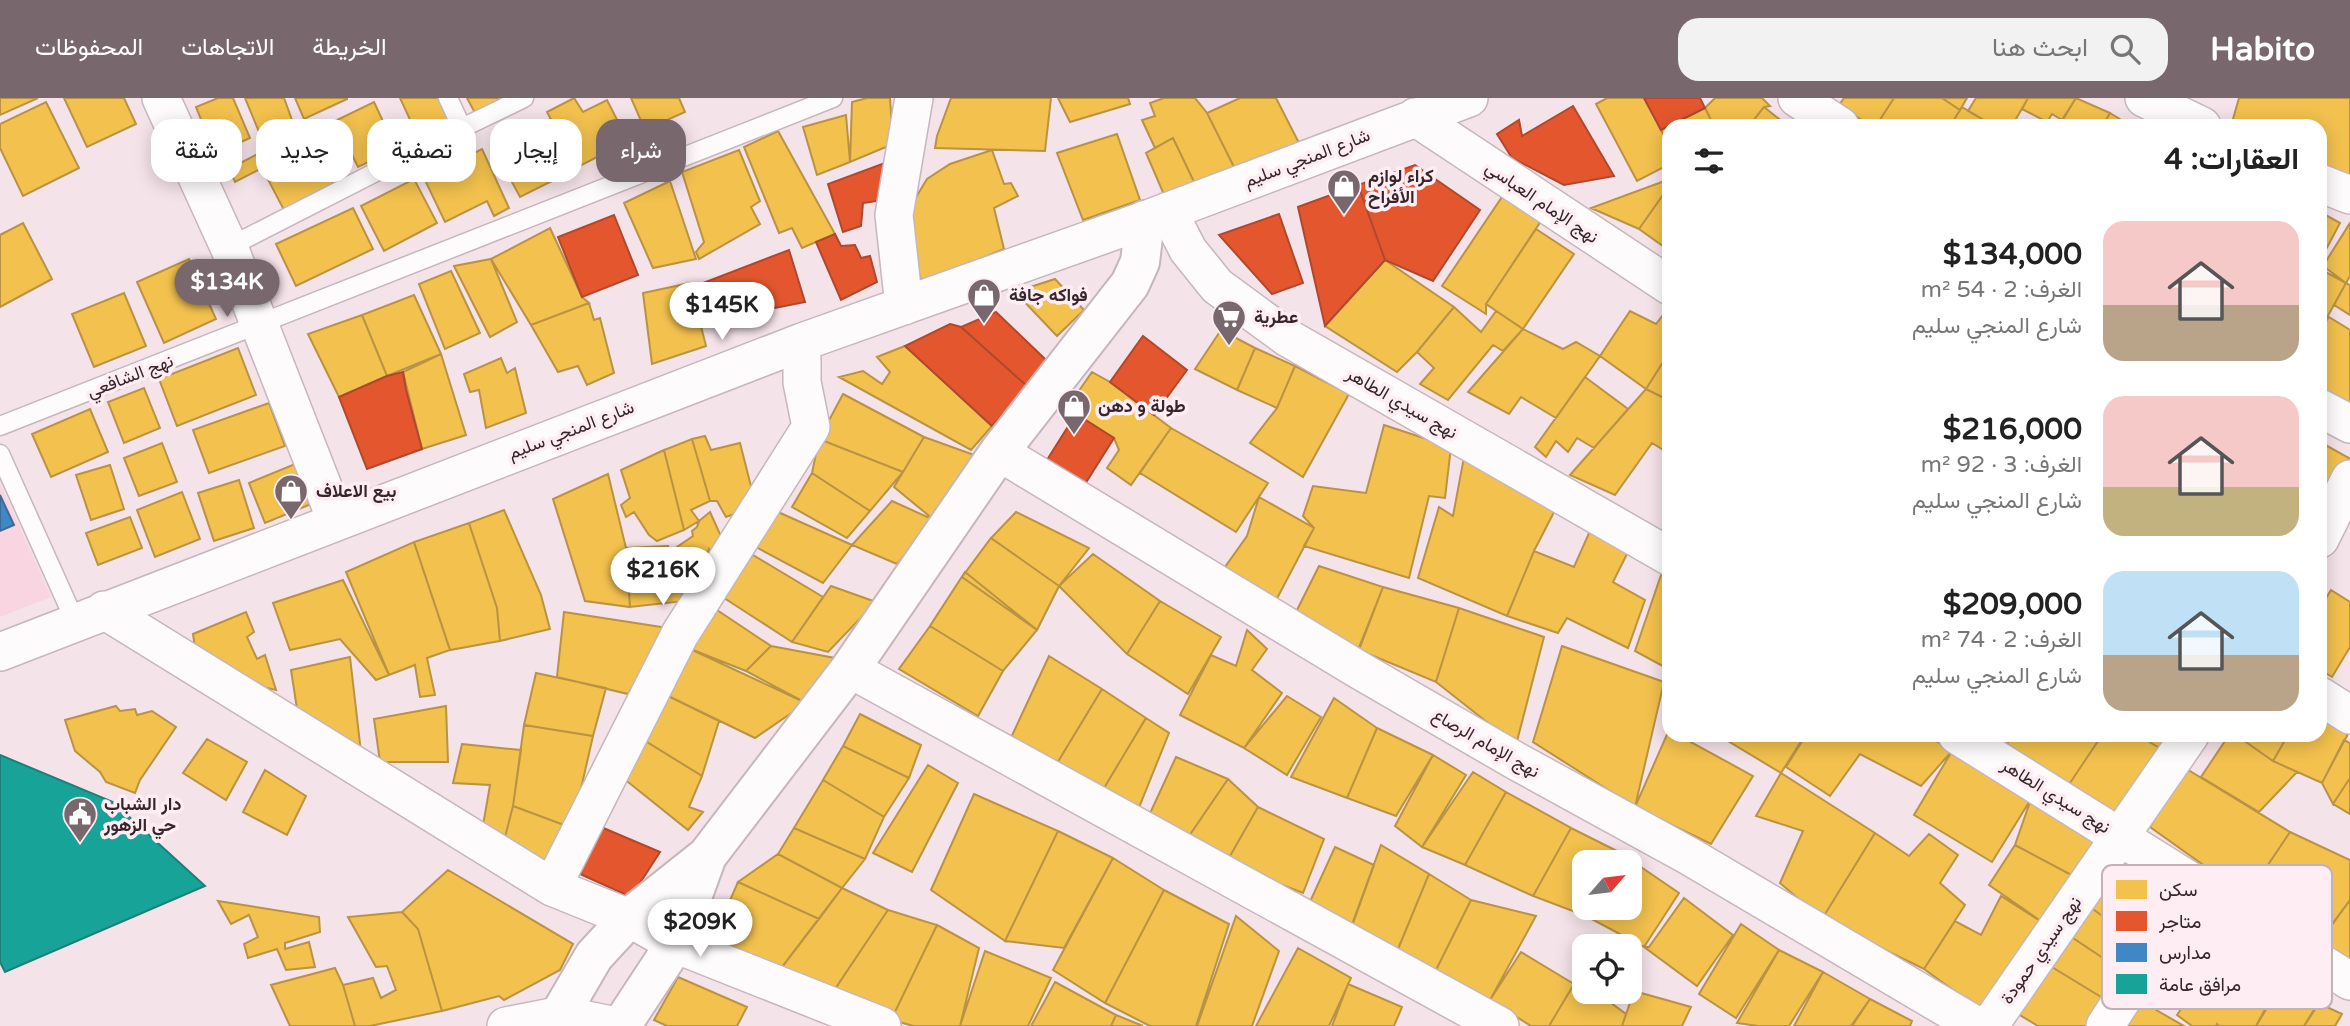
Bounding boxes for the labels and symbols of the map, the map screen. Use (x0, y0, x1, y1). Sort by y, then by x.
street label: شارع المنجي سليم (1241, 124, 1375, 196)
street label: نهج الإمام العباسي (1479, 156, 1603, 251)
place label: كراء لوازم الأفراح (1368, 165, 1434, 209)
shop icon: كراء لوازم الأفراح (1325, 167, 1363, 216)
pin: $134K (178, 260, 276, 319)
shop icon: فواكه جافة (965, 276, 1003, 325)
pin: $145K (673, 282, 771, 342)
place label: فواكه جافة (1009, 284, 1088, 306)
supermarket icon: عطرية (1210, 298, 1248, 347)
place label: عطرية (1254, 306, 1298, 328)
street label: نهج الشافعي (84, 349, 178, 406)
street label: نهج سيدي الطاهر (1340, 362, 1461, 447)
shop icon: طولة و دهن (1055, 387, 1093, 436)
place label: طولة و دهن (1098, 395, 1186, 417)
street label: شارع المنجي سليم (505, 396, 639, 468)
shop icon: بيع الاعلاف (272, 472, 310, 521)
place label: بيع الاعلاف (316, 480, 397, 503)
pin: $216K (614, 547, 712, 607)
street label: نهج الإمام الرصاع (1428, 703, 1544, 783)
street label: نهج سيدي الطاهر (1994, 753, 2115, 842)
place label: دار الشباب حي الزهور (103, 793, 181, 840)
public building icon: دار الشباب حي الزهور (61, 795, 99, 844)
north arrow (1572, 850, 1642, 920)
legend (2102, 865, 2332, 1009)
text: سكن (2159, 879, 2197, 901)
street label: نهج سيدي حمودة (1996, 892, 2089, 1010)
pin: $209K (651, 900, 749, 959)
text: متاجر (2158, 911, 2201, 933)
text: مدارس (2159, 942, 2211, 964)
text: مرافق عامة (2159, 974, 2241, 996)

